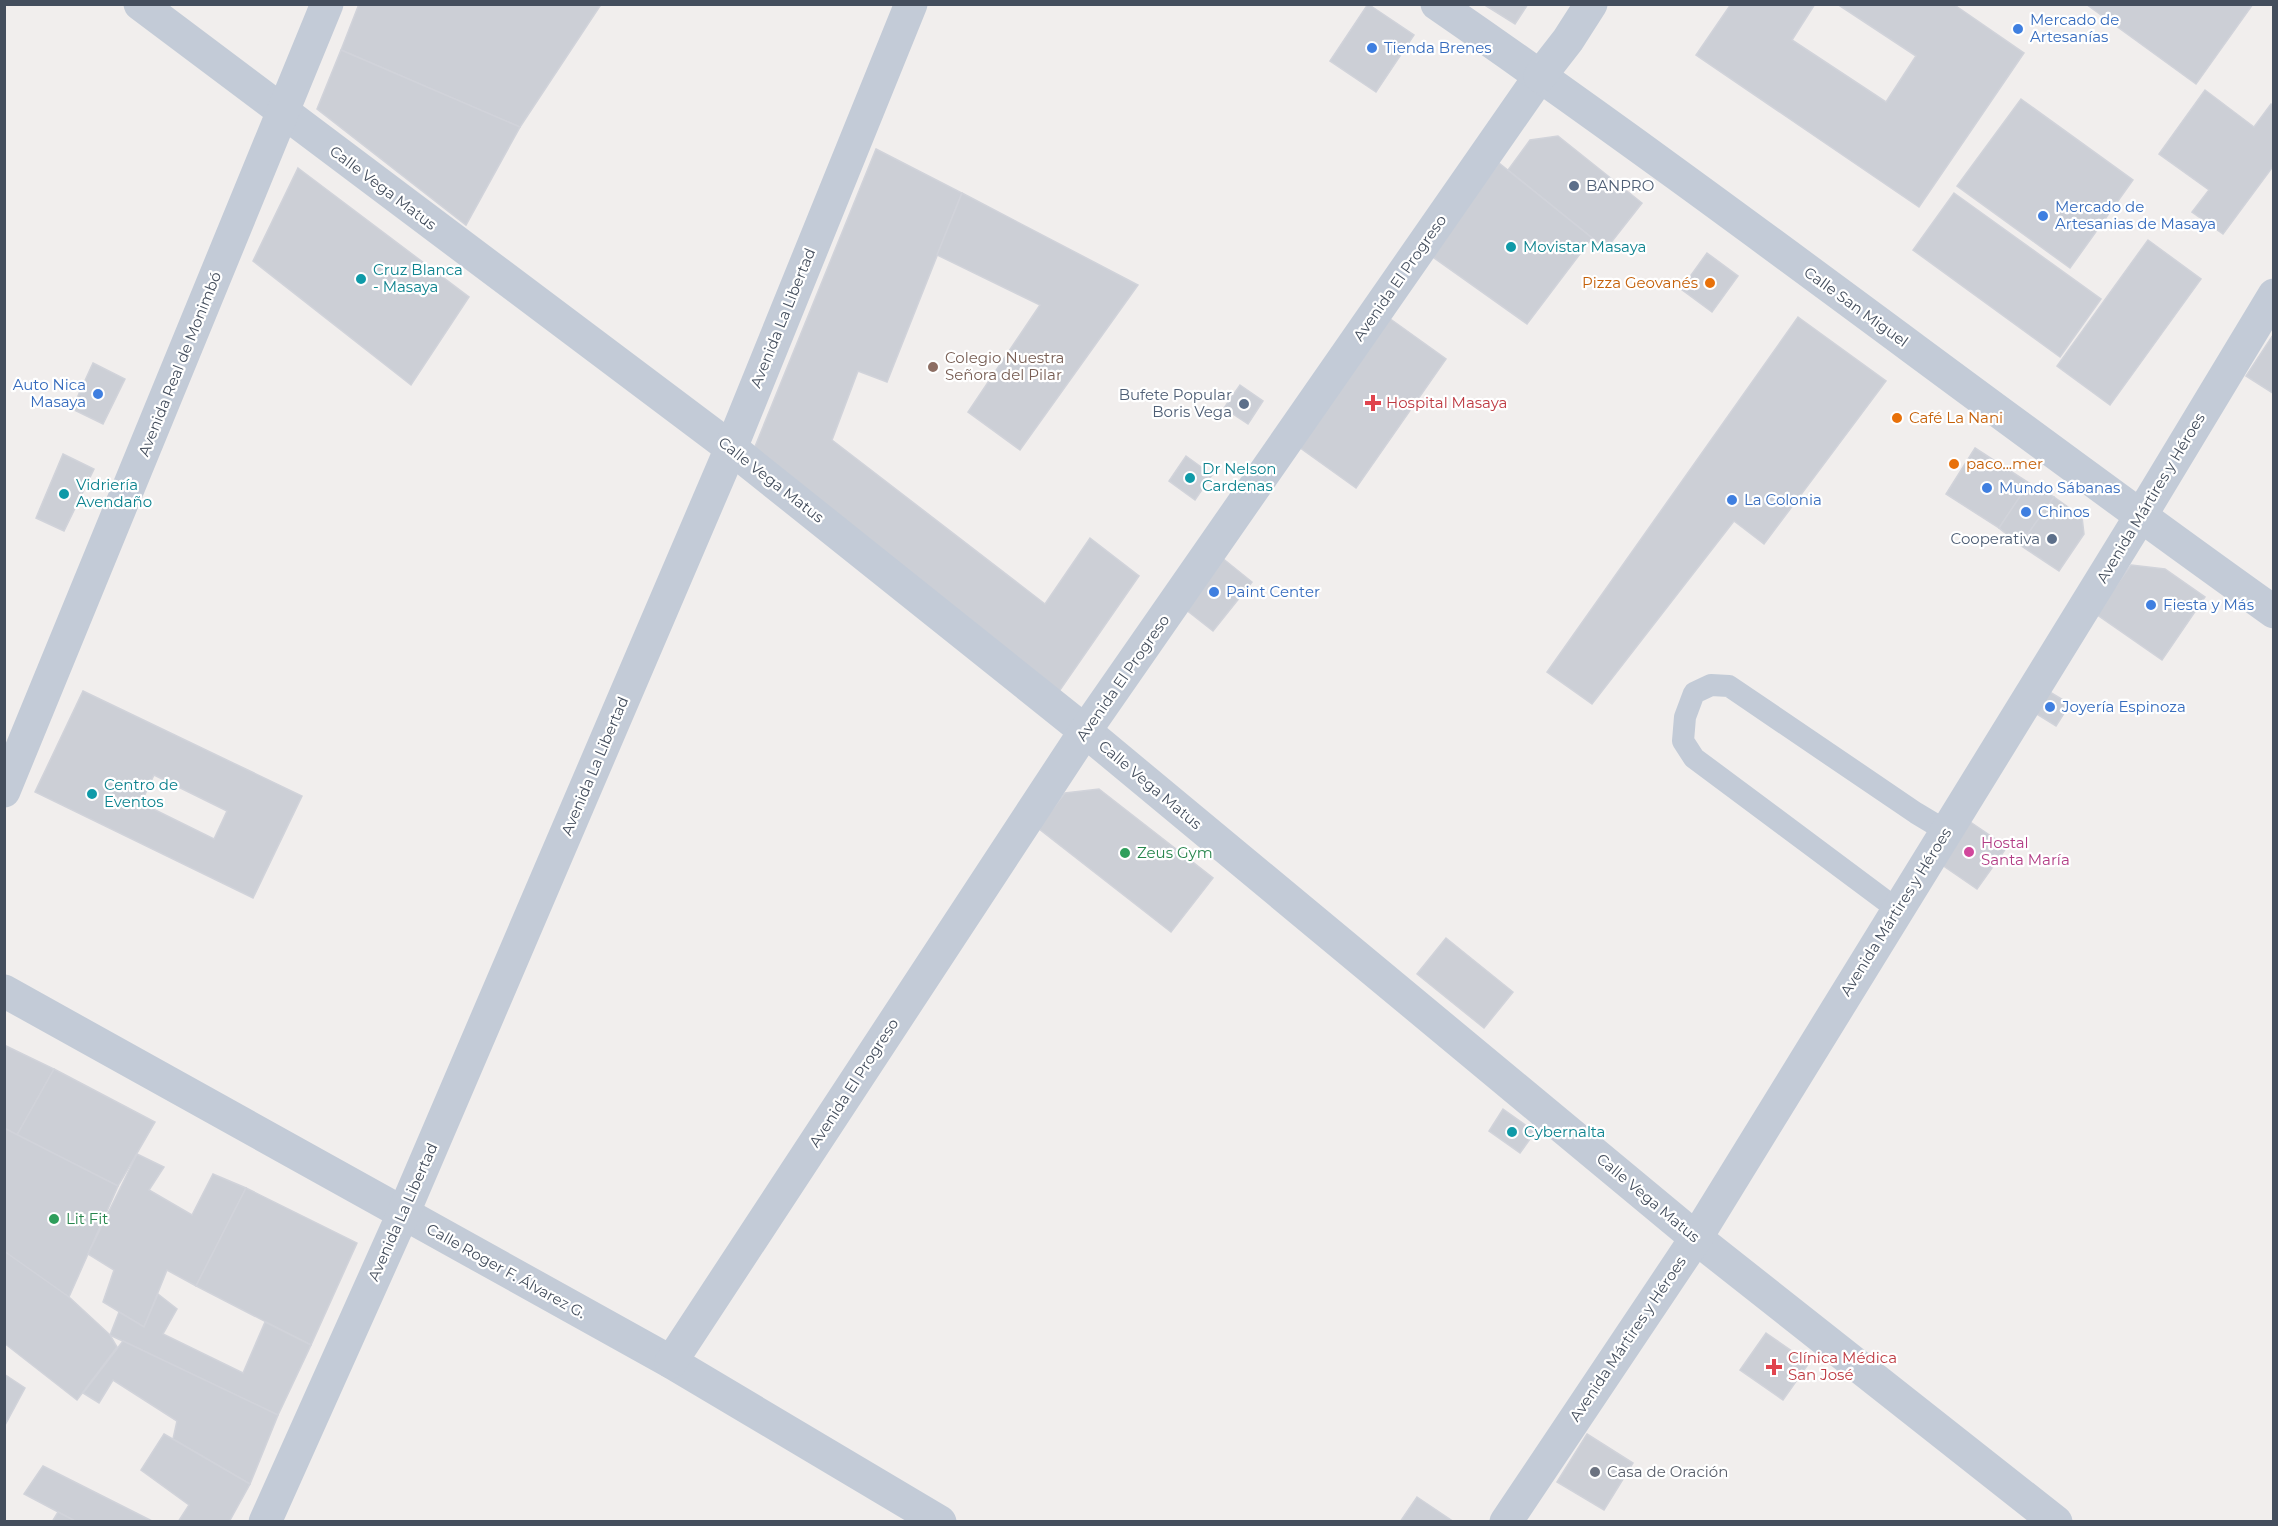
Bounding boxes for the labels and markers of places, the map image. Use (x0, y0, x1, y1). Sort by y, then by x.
place label: Mercado de Artesanías (2030, 10, 2119, 46)
marker: Mercado de Artesanías (2011, 22, 2025, 36)
place label: Tienda Brenes (1384, 38, 1492, 57)
marker: Tienda Brenes (1365, 41, 1379, 55)
place label: BANPRO (1586, 176, 1654, 195)
marker: BANPRO (1567, 179, 1581, 193)
place label: Mercado de Artesanias de Masaya (2055, 197, 2216, 233)
marker: Mercado de Artesanias de Masaya (2036, 209, 2050, 223)
place label: Movistar Masaya (1523, 237, 1646, 256)
marker: Movistar Masaya (1504, 240, 1518, 254)
place label: Cruz Blanca - Masaya (373, 260, 463, 296)
marker: Cruz Blanca - Masaya (354, 272, 368, 286)
place label: Pizza Geovanés (1582, 273, 1698, 292)
marker: Pizza Geovanés (1703, 276, 1717, 290)
place label: Colegio Nuestra Señora del Pilar (945, 348, 1064, 384)
marker: Colegio Nuestra Señora del Pilar (926, 360, 940, 374)
place label: Auto Nica Masaya (13, 375, 86, 411)
place label: Bufete Popular Boris Vega (1119, 385, 1232, 421)
marker: Auto Nica Masaya (91, 387, 105, 401)
place label: Hospital Masaya (1386, 393, 1507, 412)
marker: Hospital Masaya (1364, 394, 1382, 412)
marker: Bufete Popular Boris Vega (1237, 397, 1251, 411)
place label: Café La Nani (1909, 408, 2003, 427)
marker: Café La Nani (1890, 411, 1904, 425)
place label: paco...mer (1966, 454, 2043, 473)
marker: paco...mer (1947, 457, 1961, 471)
place label: Dr Nelson Cardenas (1202, 459, 1277, 495)
marker: Dr Nelson Cardenas (1183, 471, 1197, 485)
place label: Vidriería Avendaño (76, 475, 152, 511)
place label: Mundo Sábanas (1999, 478, 2120, 497)
marker: Mundo Sábanas (1980, 481, 1994, 495)
marker: Vidriería Avendaño (57, 487, 71, 501)
place label: La Colonia (1744, 490, 1822, 509)
marker: La Colonia (1725, 493, 1739, 507)
place label: Chinos (2038, 502, 2090, 521)
marker: Chinos (2019, 505, 2033, 519)
place label: Cooperativa (1951, 529, 2040, 548)
marker: Cooperativa (2045, 532, 2059, 546)
place label: Paint Center (1226, 582, 1320, 601)
marker: Paint Center (1207, 585, 1221, 599)
place label: Fiesta y Más (2163, 595, 2254, 614)
marker: Fiesta y Más (2144, 598, 2158, 612)
place label: Joyería Espinoza (2061, 697, 2186, 716)
marker: Joyería Espinoza (2043, 700, 2057, 714)
place label: Centro de Eventos (104, 775, 178, 811)
marker: Centro de Eventos (85, 787, 99, 801)
place label: Hostal Santa María (1981, 833, 2070, 869)
place label: Zeus Gym (1137, 843, 1213, 862)
marker: Hostal Santa María (1962, 845, 1976, 859)
marker: Zeus Gym (1118, 846, 1132, 860)
place label: Cybernalta (1524, 1122, 1605, 1141)
marker: Cybernalta (1505, 1125, 1519, 1139)
place label: Lit Fit (66, 1209, 108, 1228)
marker: Lit Fit (47, 1212, 61, 1226)
place label: Clínica Médica San José (1788, 1348, 1897, 1384)
marker: Clínica Médica San José (1765, 1358, 1783, 1376)
place label: Casa de Oración (1607, 1462, 1728, 1481)
marker: Casa de Oración (1588, 1465, 1602, 1479)

